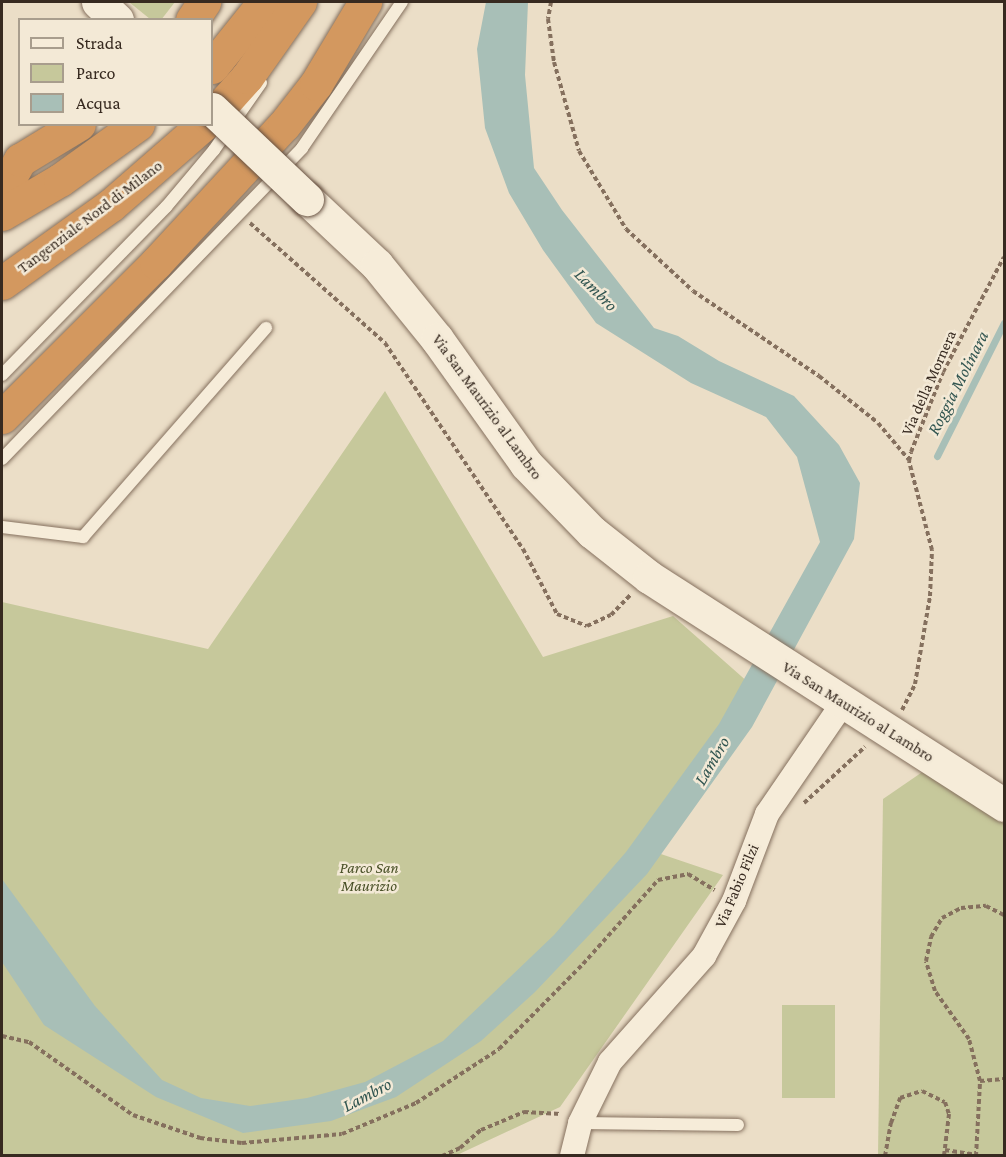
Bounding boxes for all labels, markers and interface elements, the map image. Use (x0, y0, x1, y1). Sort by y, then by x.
legend (18, 18, 213, 126)
text: Strada (76, 33, 123, 53)
text: Parco (76, 63, 115, 83)
text: Acqua (76, 93, 121, 113)
street label: Tangenziale Nord di Milano (14, 156, 166, 278)
water label: Lambro (570, 264, 622, 316)
street label: Via della Mornera (897, 327, 961, 439)
water label: Roggia Molinara (922, 327, 994, 439)
street label: Via San Maurizio al Lambro (428, 330, 546, 484)
street label: Via San Maurizio al Lambro (779, 657, 937, 767)
water label: Lambro (690, 733, 734, 789)
street label: Via Fabio Filzi (711, 841, 763, 931)
park label: Parco San Maurizio (339, 858, 399, 896)
water label: Lambro (339, 1073, 395, 1117)

